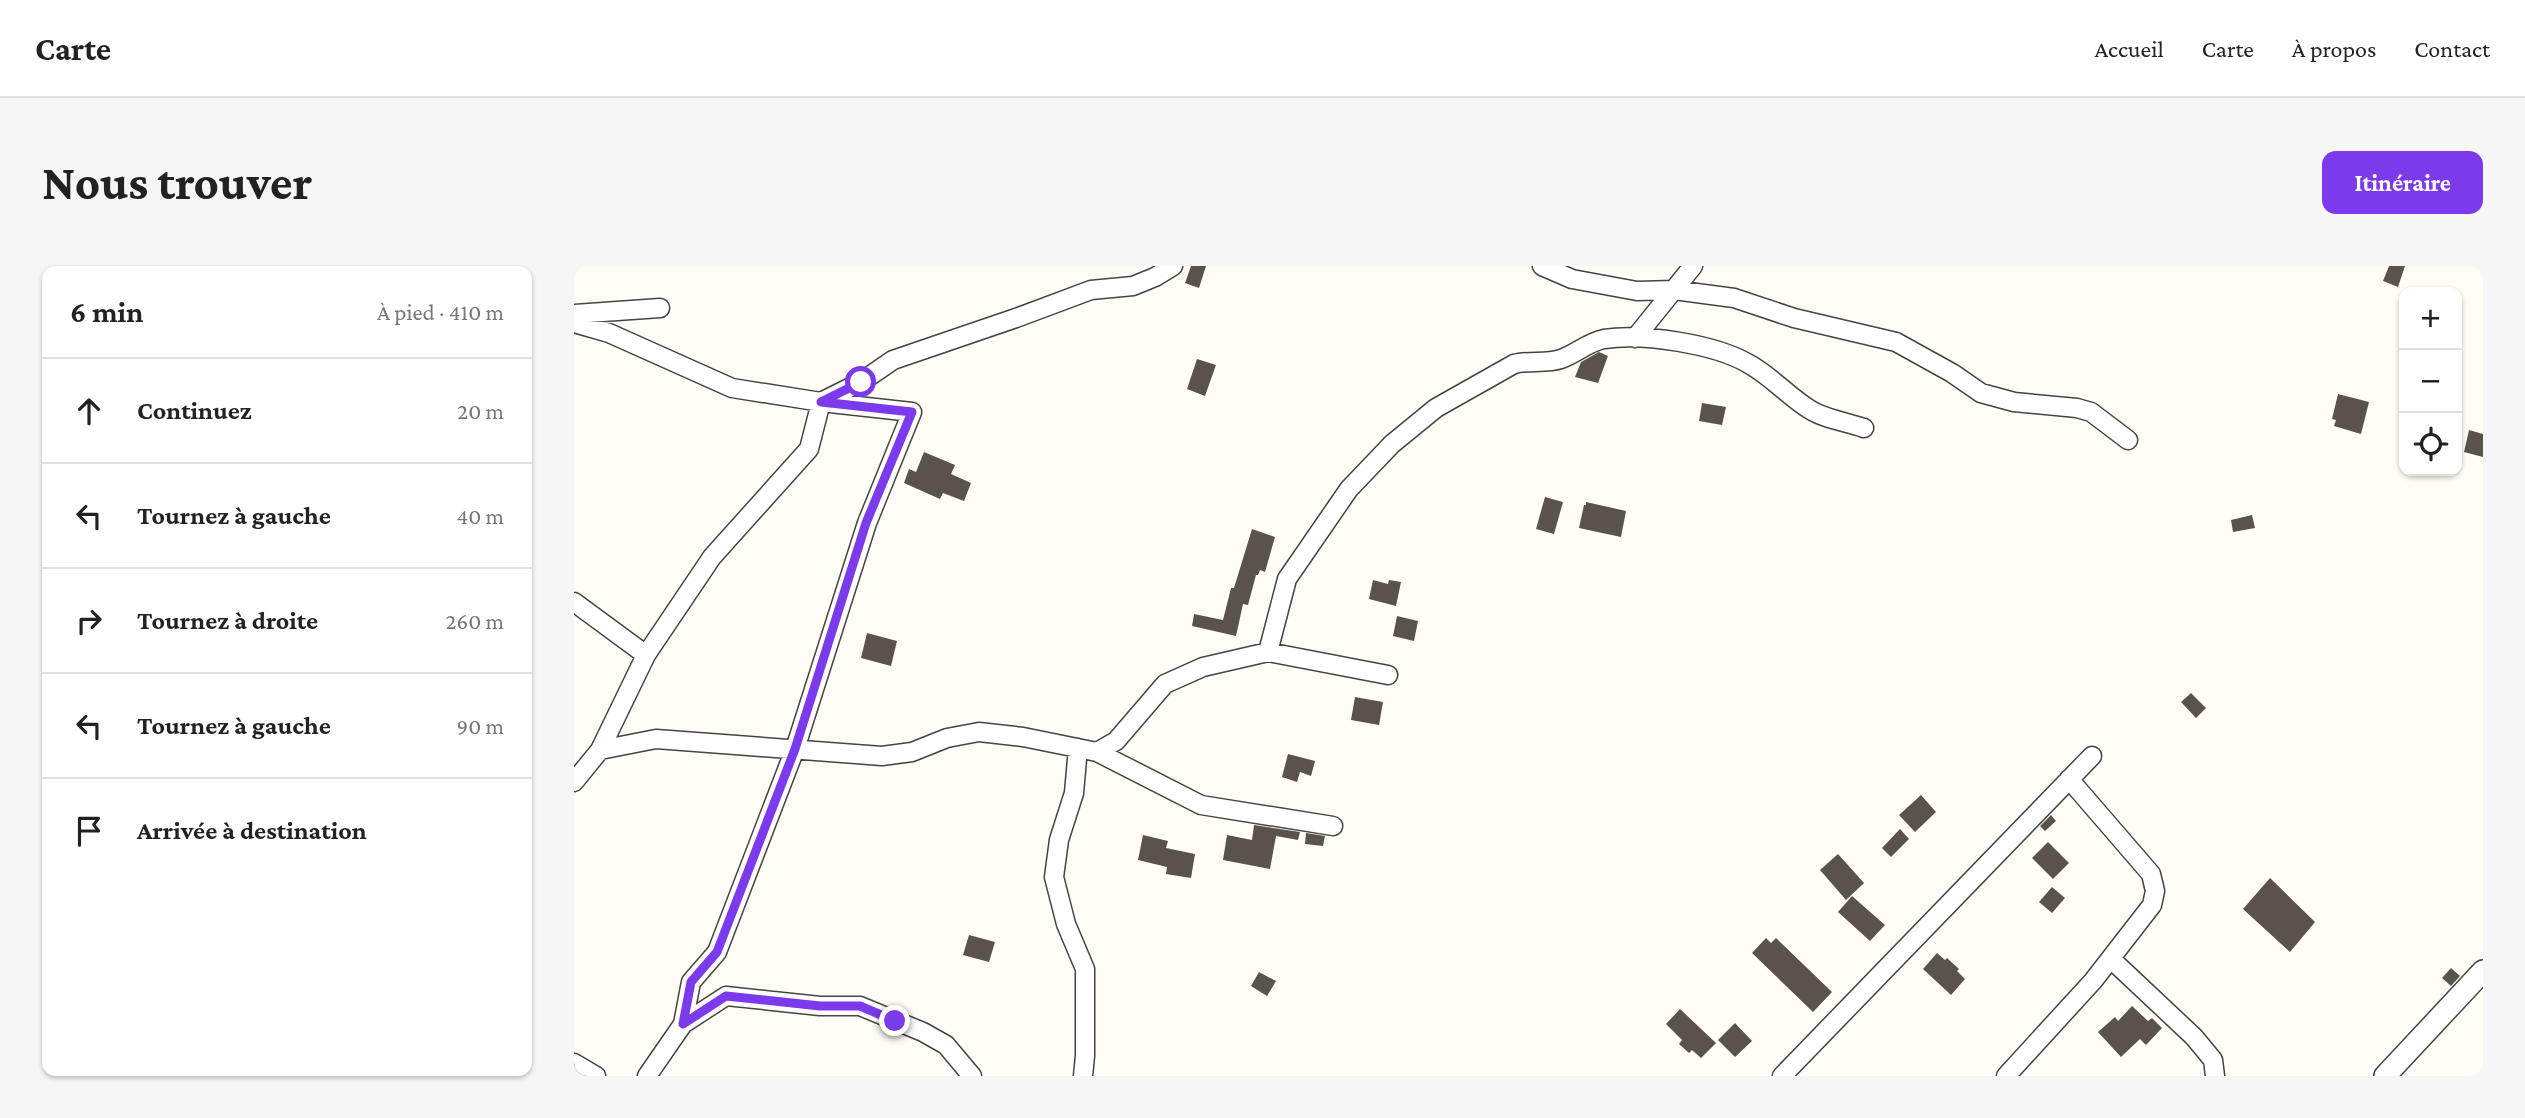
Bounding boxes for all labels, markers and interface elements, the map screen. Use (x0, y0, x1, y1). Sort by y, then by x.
text: Carte (35, 30, 111, 67)
text: Accueil (2094, 35, 2164, 62)
text: Carte (2202, 35, 2254, 62)
text: À propos (2292, 35, 2376, 62)
text: Contact (2414, 35, 2490, 62)
button: Itinéraire (2322, 151, 2483, 214)
text: Nous trouver (42, 155, 312, 210)
map controls (2399, 287, 2462, 476)
button: + (2399, 287, 2462, 350)
text: 6 min (70, 295, 143, 328)
text: À pied · 410 m (377, 299, 504, 325)
button: − (2399, 350, 2462, 413)
route start (845, 366, 876, 397)
icon: ahead (70, 392, 108, 430)
text: Continuez (137, 396, 252, 425)
text: 20 m (457, 398, 504, 424)
button: locate (2399, 413, 2462, 476)
icon: left (70, 497, 108, 535)
text: Tournez à gauche (137, 501, 331, 530)
text: 40 m (456, 503, 504, 529)
icon: right (70, 602, 108, 640)
text: Tournez à droite (137, 606, 318, 635)
text: 260 m (446, 608, 504, 634)
icon: left (70, 707, 108, 745)
text: Tournez à gauche (137, 711, 331, 740)
text: 90 m (457, 713, 504, 739)
icon: arrive (70, 812, 108, 850)
text: Arrivée à destination (137, 816, 367, 845)
route end (879, 1005, 910, 1036)

